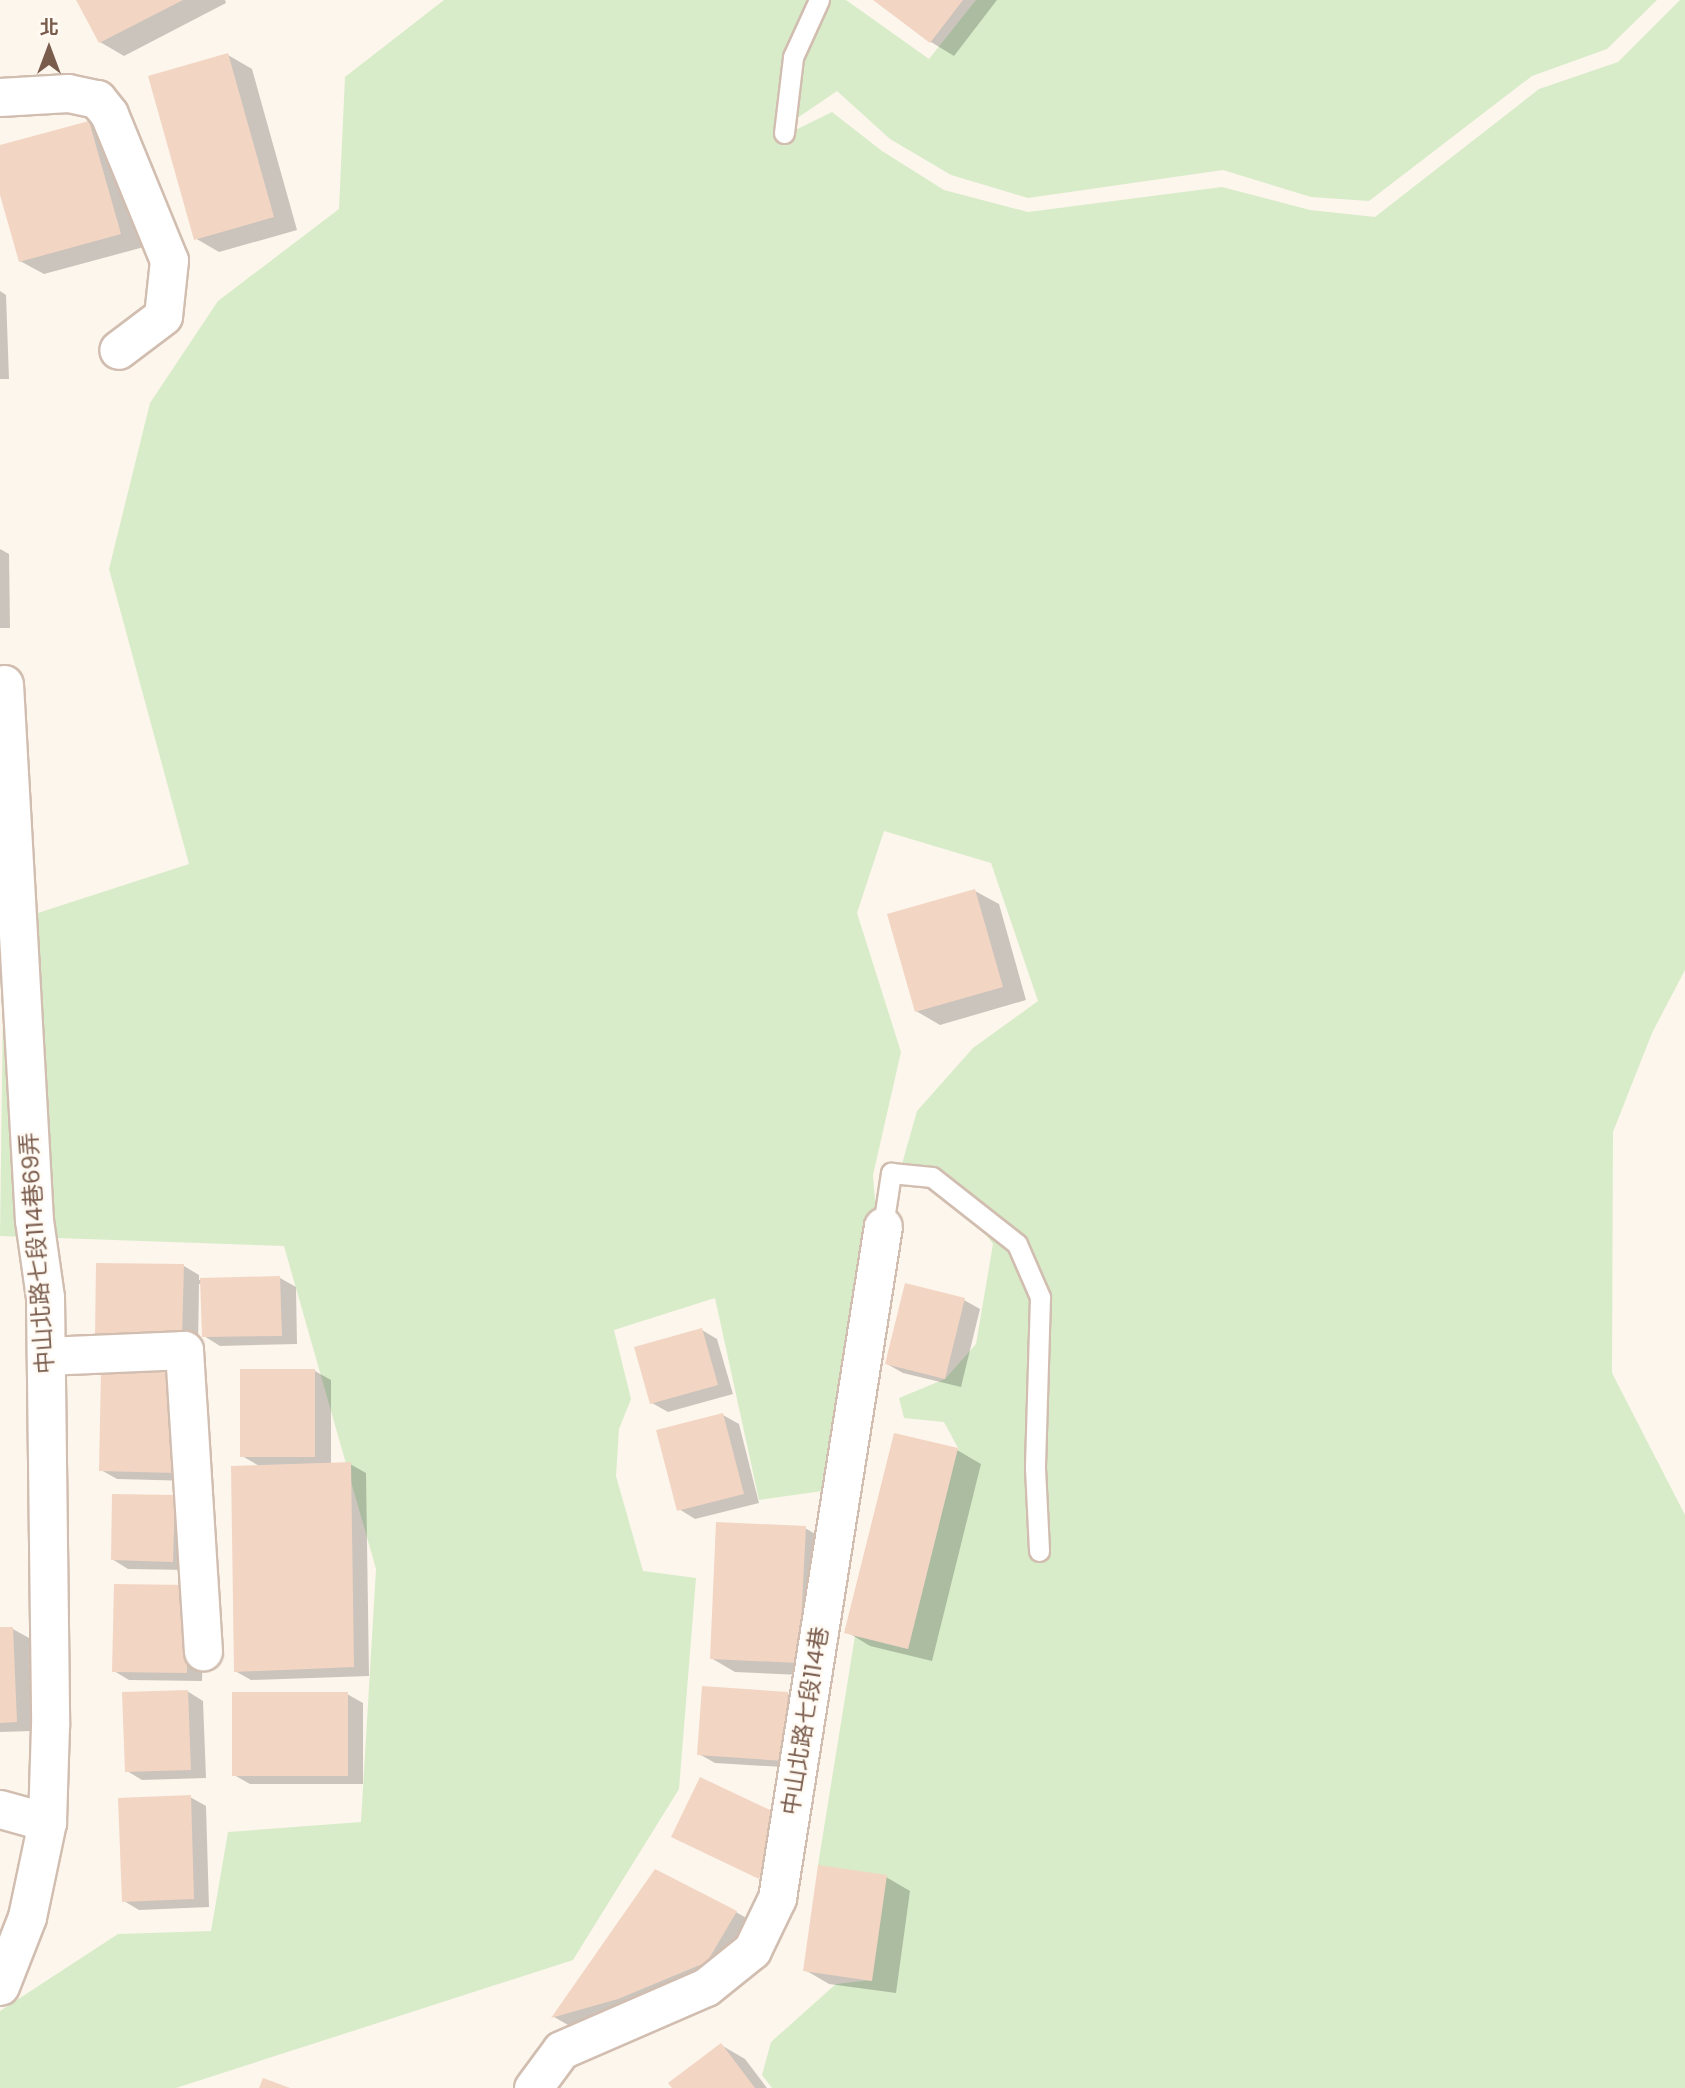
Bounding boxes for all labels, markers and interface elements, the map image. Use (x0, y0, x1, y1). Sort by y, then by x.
north arrow (14, 14, 84, 84)
text: 北 (39, 14, 59, 41)
street label: 中山北路七段114巷69弄 (15, 1131, 59, 1375)
street label: 中山北路七段114巷 (776, 1625, 834, 1817)

